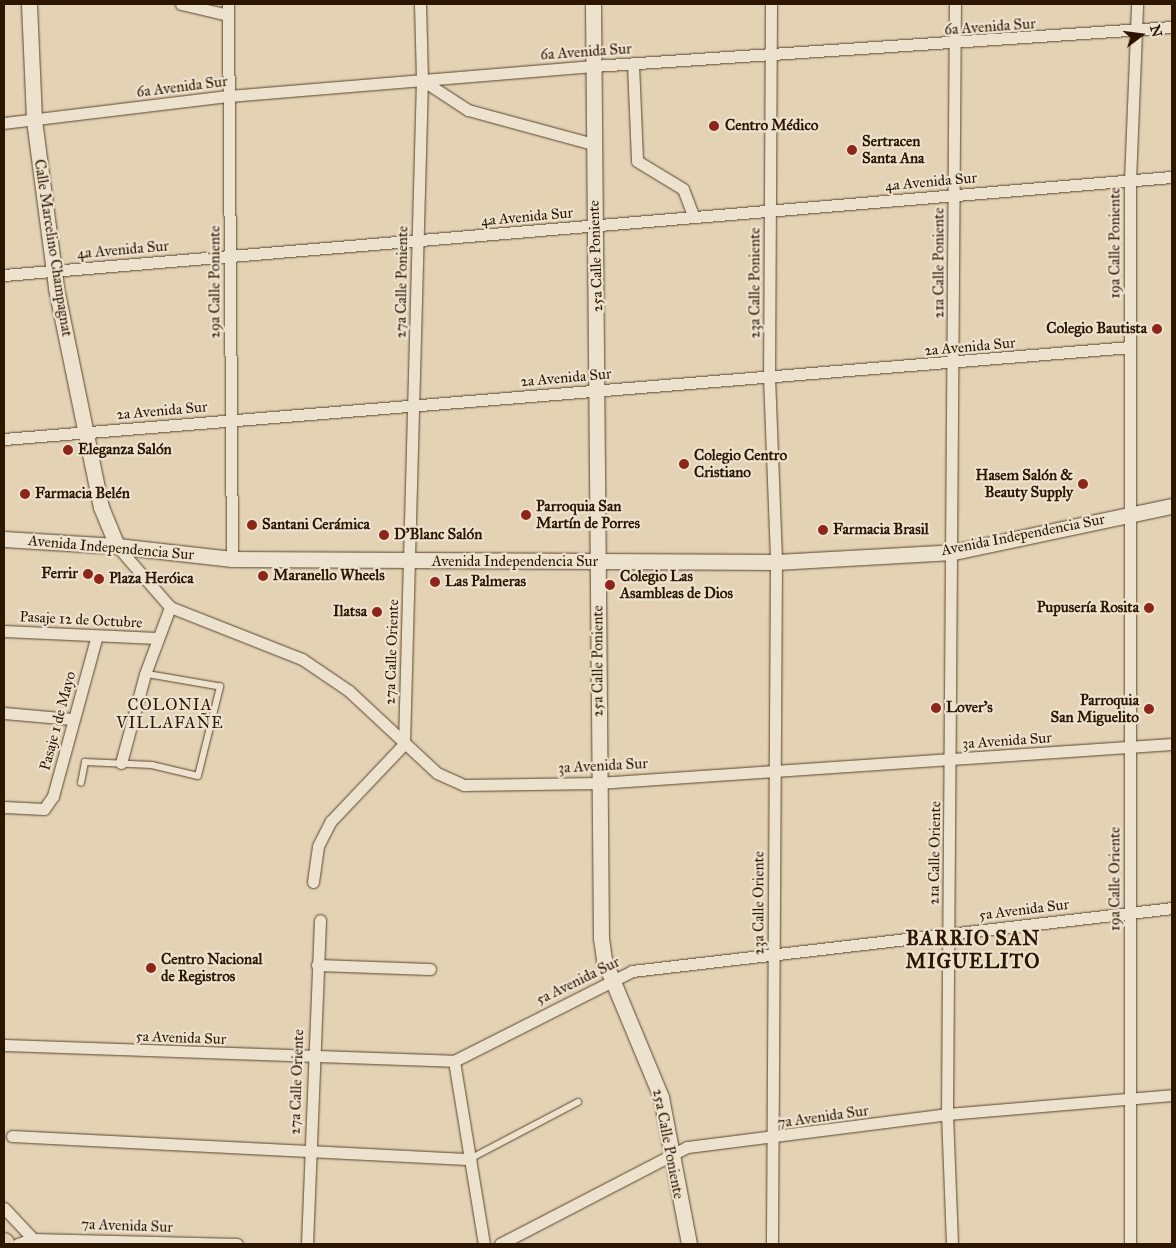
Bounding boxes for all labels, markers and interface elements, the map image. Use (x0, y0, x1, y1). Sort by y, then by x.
north arrow (1116, 10, 1166, 60)
street label: 6a Avenida Sur (944, 15, 1036, 39)
text: N (1146, 23, 1166, 39)
street label: 6a Avenida Sur (540, 40, 632, 64)
street label: 6a Avenida Sur (135, 72, 229, 102)
place label: Centro Médico (725, 117, 818, 135)
marker: Centro Médico (707, 119, 721, 133)
place label: Sertracen Santa Ana (862, 132, 924, 167)
marker: Sertracen Santa Ana (846, 144, 858, 156)
street label: Calle Marcelino Champagnat (30, 158, 76, 338)
street label: 4a Avenida Sur (884, 169, 978, 195)
street label: 19a Calle Poniente (1106, 187, 1124, 299)
street label: 25a Calle Poniente (585, 200, 607, 312)
street label: 4a Avenida Sur (480, 204, 574, 230)
street label: 21a Calle Poniente (930, 208, 948, 318)
street label: 29a Calle Poniente (206, 225, 224, 339)
street label: 27a Calle Poniente (392, 226, 412, 338)
street label: 23a Calle Poniente (746, 228, 764, 338)
street label: 4a Avenida Sur (76, 237, 170, 263)
place label: Colegio Bautista (1046, 320, 1147, 338)
marker: Colegio Bautista (1151, 323, 1163, 335)
street label: 2a Avenida Sur (924, 334, 1016, 360)
street label: 2a Avenida Sur (520, 365, 612, 391)
street label: 2a Avenida Sur (116, 398, 208, 424)
place label: Eleganza Salón (78, 441, 172, 459)
marker: Eleganza Salón (62, 444, 74, 456)
place label: Colegio Centro Cristiano (694, 446, 787, 481)
marker: Colegio Centro Cristiano (678, 458, 690, 470)
place label: Hasem Salón & Beauty Supply (975, 466, 1073, 501)
marker: Hasem Salón & Beauty Supply (1077, 478, 1089, 490)
place label: Farmacia Belén (35, 485, 130, 503)
marker: Farmacia Belén (19, 488, 31, 500)
place label: Parroquia San Martín de Porres (536, 497, 640, 532)
marker: Parroquia San Martín de Porres (520, 509, 532, 521)
street label: Avenida Independencia Sur (940, 510, 1106, 560)
place label: Santani Cerámica (262, 516, 370, 534)
marker: Santani Cerámica (246, 519, 258, 531)
place label: Farmacia Brasil (833, 521, 929, 539)
marker: Farmacia Brasil (817, 524, 829, 536)
place label: D'Blanc Salón (394, 526, 482, 544)
marker: D'Blanc Salón (378, 529, 390, 541)
street label: Avenida Independencia Sur (27, 532, 195, 564)
street label: Avenida Independencia Sur (432, 553, 598, 571)
place label: Ferrir (41, 565, 78, 583)
place label: Maranello Wheels (273, 567, 385, 585)
place label: Colegio Las Asambleas de Dios (620, 567, 733, 602)
marker: Ferrir (82, 568, 94, 580)
place label: Plaza Heróica (109, 570, 193, 588)
marker: Maranello Wheels (257, 570, 269, 582)
marker: Plaza Heróica (93, 573, 105, 585)
place label: Las Palmeras (445, 573, 526, 591)
marker: Las Palmeras (429, 576, 441, 588)
marker: Colegio Las Asambleas de Dios (604, 579, 616, 591)
street label: 27a Calle Oriente (381, 599, 403, 705)
place label: Pupusería Rosita (1037, 599, 1139, 617)
marker: Pupusería Rosita (1143, 602, 1155, 614)
place label: Ilatsa (333, 603, 367, 621)
street label: 25a Calle Poniente (589, 605, 607, 717)
marker: Ilatsa (371, 606, 383, 618)
street label: Pasaje 12 de Octubre (19, 608, 143, 632)
street label: Pasaje 1 de Mayo (36, 669, 80, 773)
place label: Parroquia San Miguelito (1051, 691, 1139, 726)
district label: COLONIA VILLAFAÑE (115, 695, 225, 733)
place label: Lover's (946, 699, 993, 717)
marker: Lover's (930, 702, 942, 714)
marker: Parroquia San Miguelito (1143, 703, 1155, 715)
street label: 3a Avenida Sur (962, 729, 1052, 753)
street label: 3a Avenida Sur (558, 755, 648, 777)
street label: 21a Calle Oriente (925, 801, 945, 905)
street label: 19a Calle Oriente (1106, 827, 1124, 931)
street label: 23a Calle Oriente (750, 851, 768, 955)
street label: 5a Avenida Sur (978, 896, 1070, 924)
district label: BARRIO SAN MIGUELITO (904, 927, 1042, 974)
place label: Centro Nacional de Registros (161, 950, 263, 985)
street label: 5a Avenida Sur (533, 953, 623, 1009)
marker: Centro Nacional de Registros (145, 962, 157, 974)
street label: 5a Avenida Sur (135, 1027, 227, 1049)
street label: 27a Calle Oriente (286, 1029, 308, 1135)
street label: 25a Calle Poniente (648, 1087, 688, 1201)
street label: 7a Avenida Sur (776, 1102, 870, 1132)
street label: 7a Avenida Sur (81, 1215, 173, 1237)

